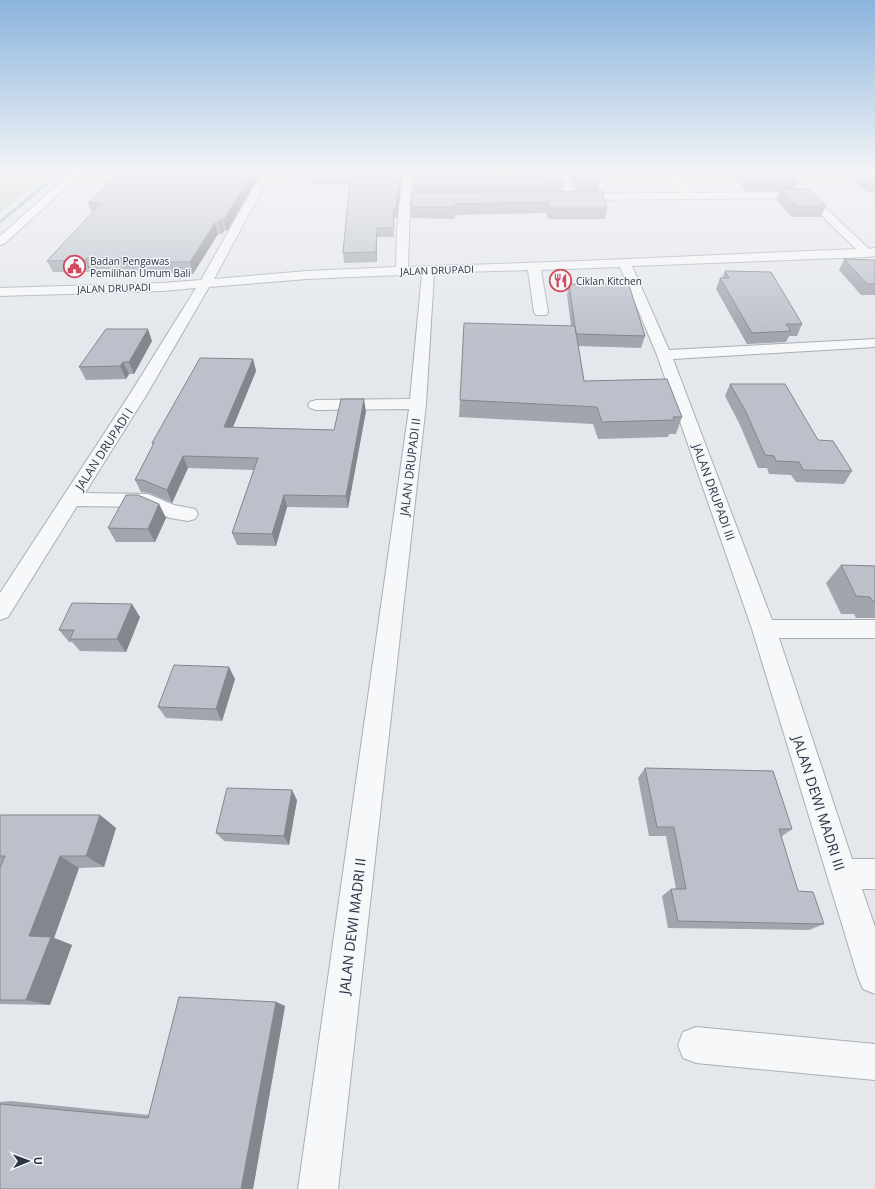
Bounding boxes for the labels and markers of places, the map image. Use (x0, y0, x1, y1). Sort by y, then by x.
public building icon: Badan Pengawas Pemilihan Umum Bali (62, 254, 88, 280)
place label: Badan Pengawas Pemilihan Umum Bali (90, 254, 190, 280)
restaurant icon: Ciklan Kitchen (547, 268, 573, 294)
place label: Ciklan Kitchen (576, 274, 642, 288)

